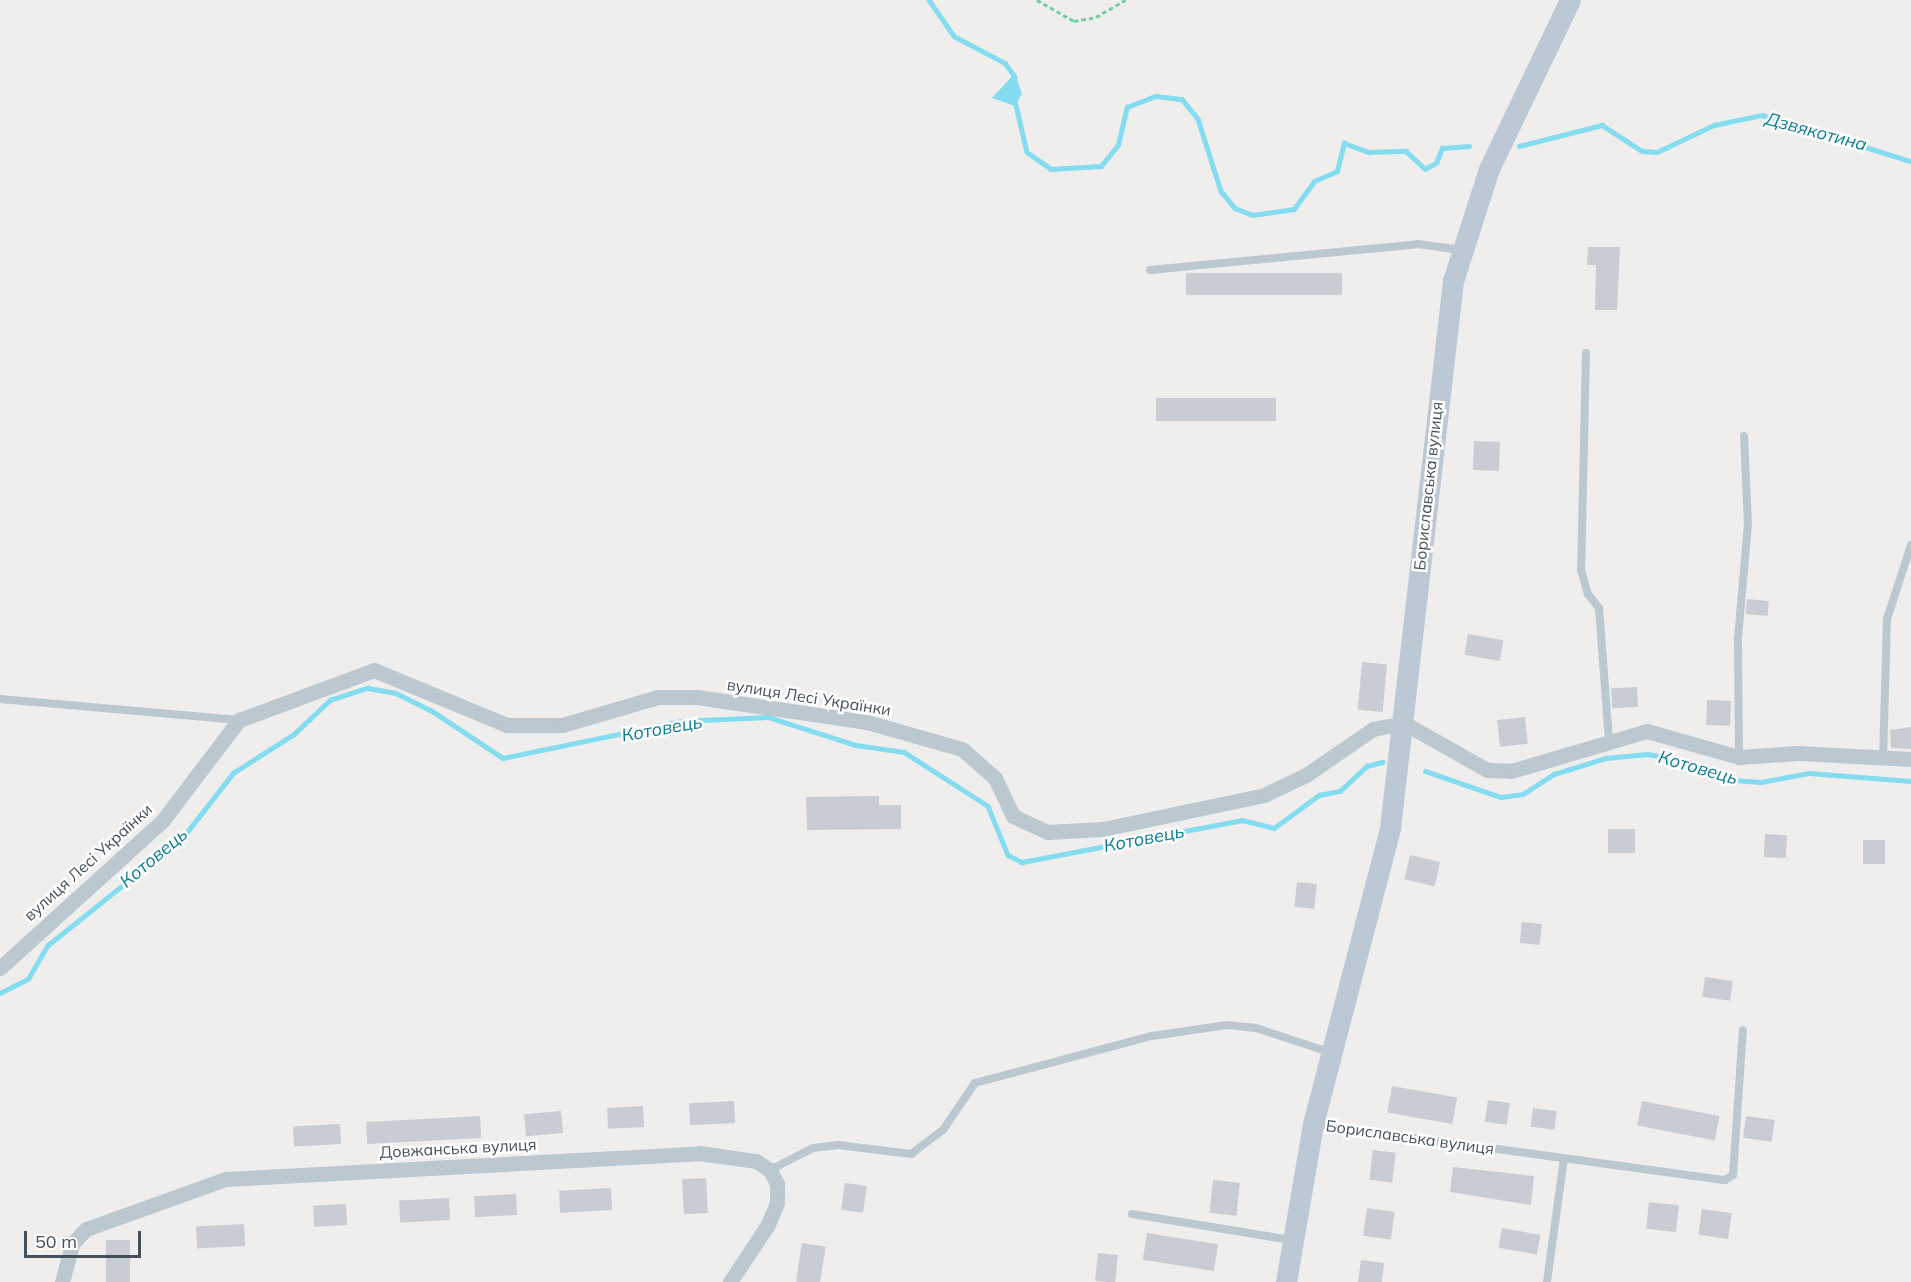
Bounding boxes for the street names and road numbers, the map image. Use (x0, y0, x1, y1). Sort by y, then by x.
street label: Бориславська вулиця (1410, 401, 1446, 571)
street label: вулиця Лесі Українки (726, 675, 892, 719)
street label: вулиця Лесі Українки (20, 799, 156, 925)
street label: Бориславська вулиця (1325, 1116, 1495, 1158)
street label: Довжанська вулиця (379, 1134, 537, 1162)

